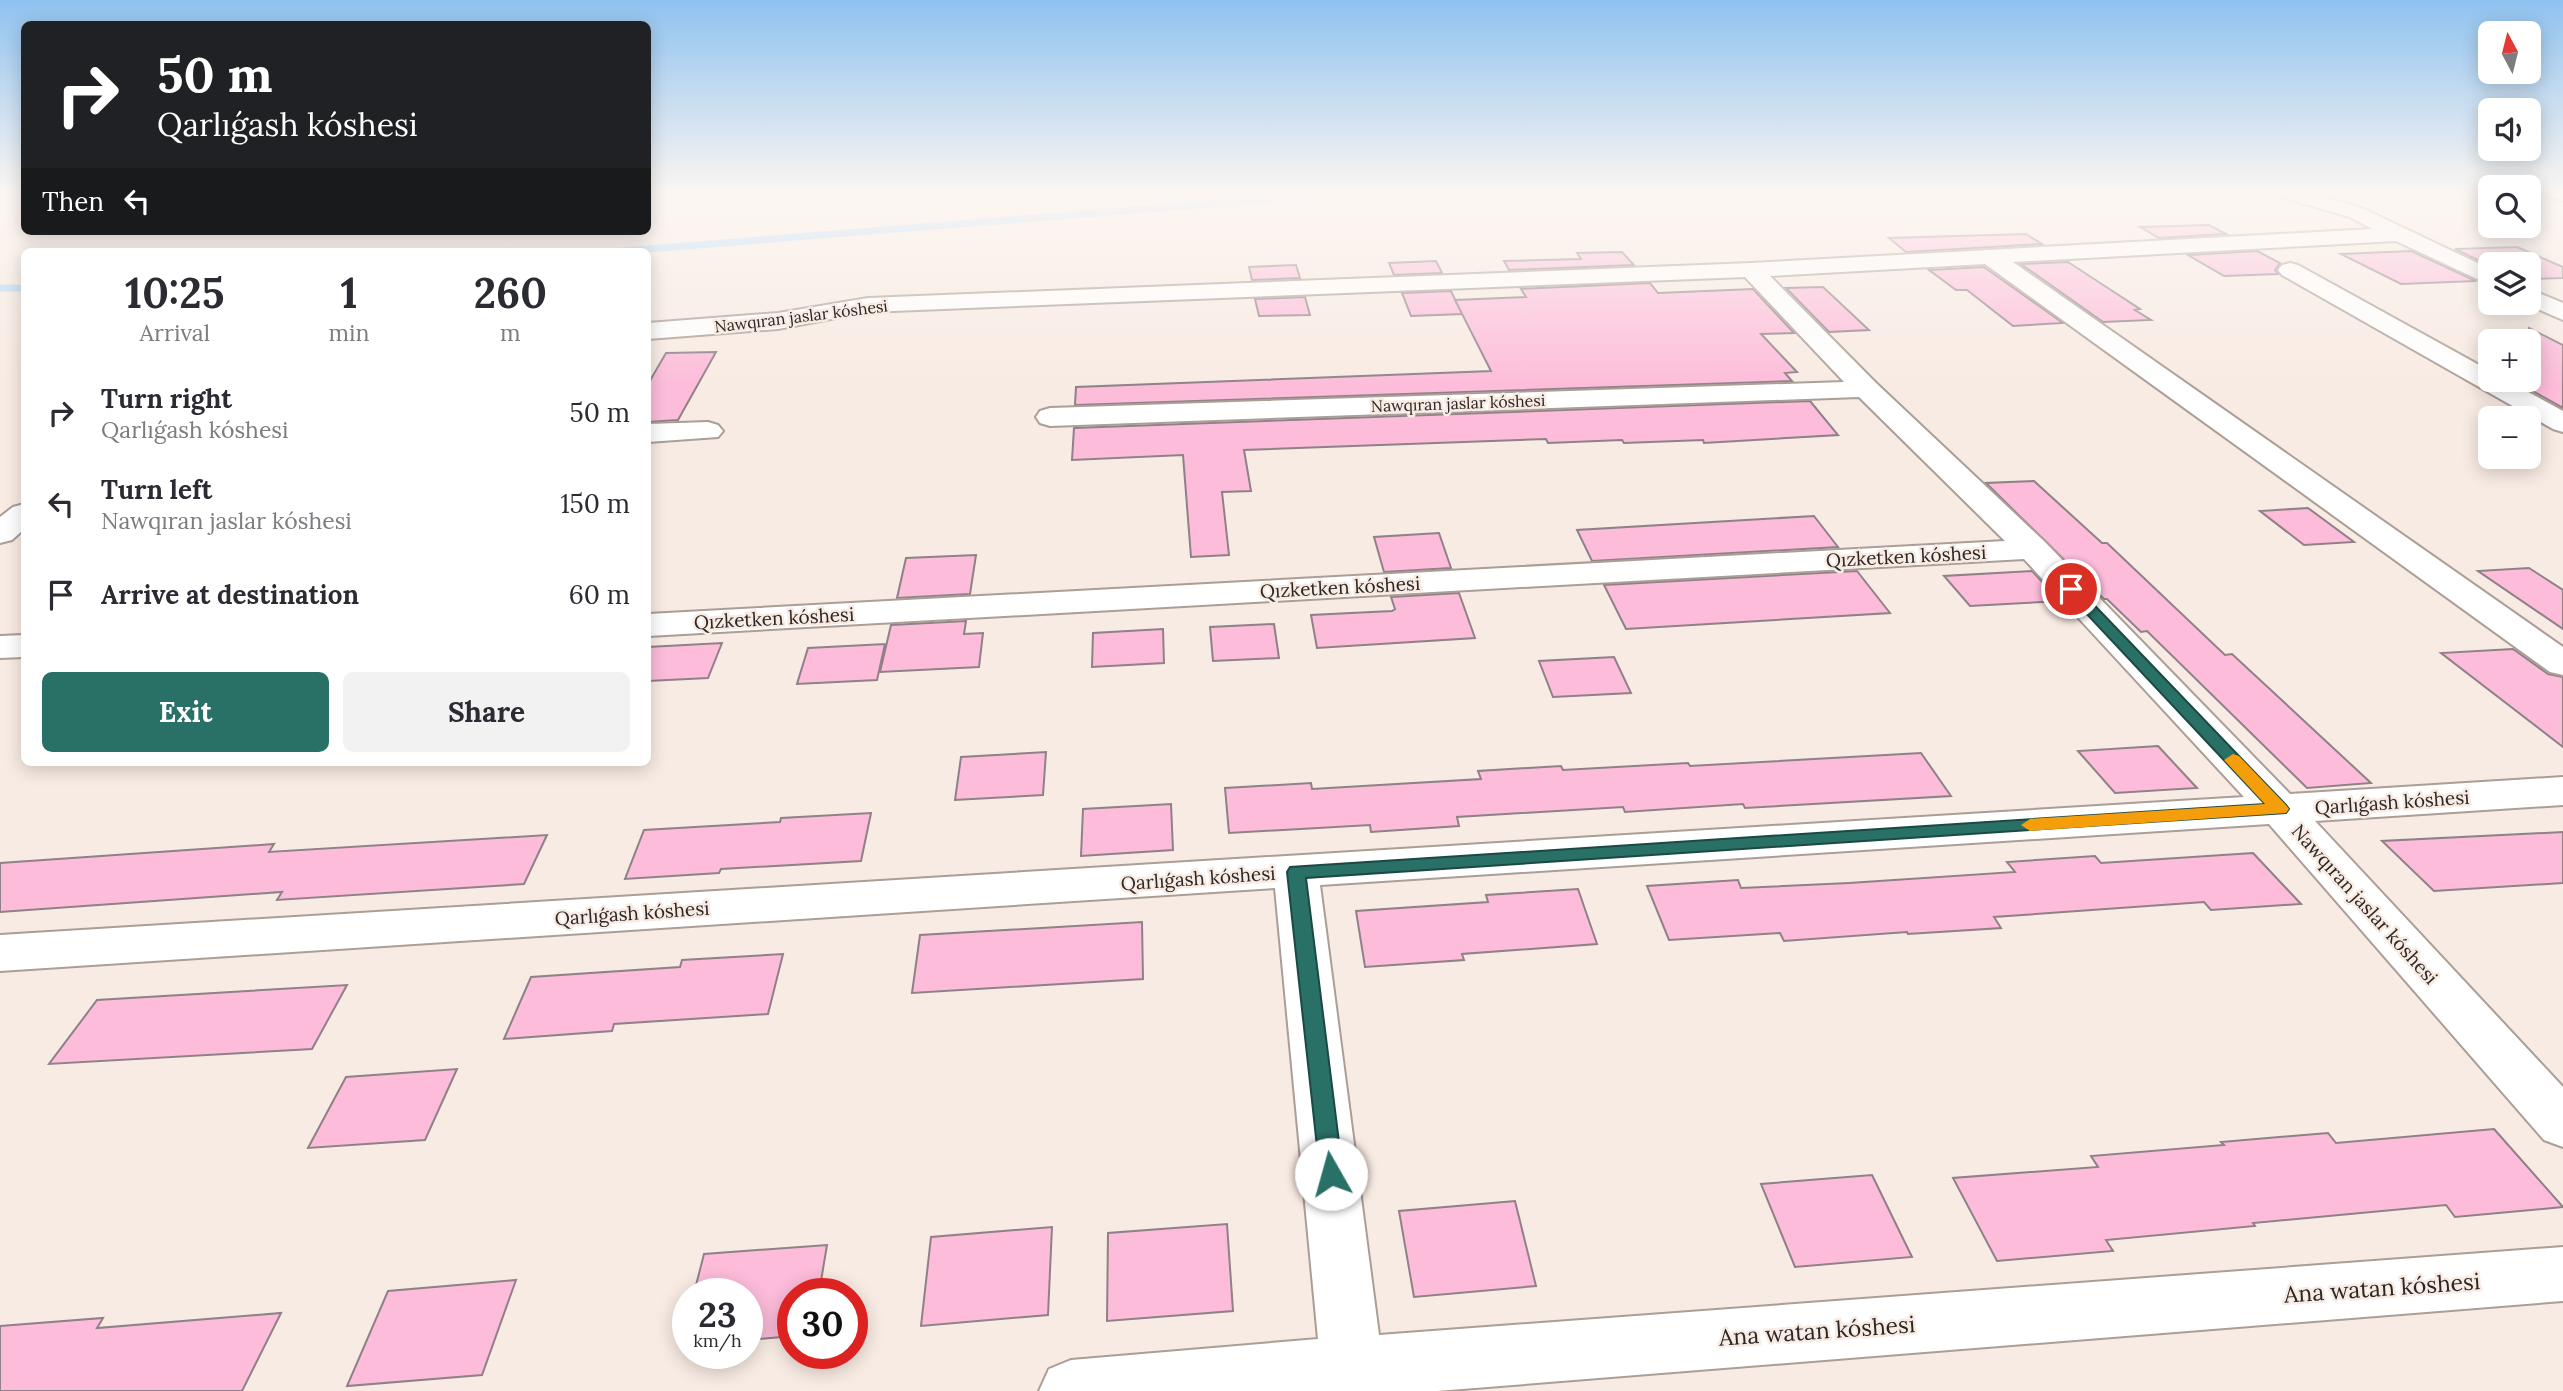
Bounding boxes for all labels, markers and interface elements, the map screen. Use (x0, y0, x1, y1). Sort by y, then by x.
north arrow (2478, 21, 2541, 84)
map controls (2478, 21, 2541, 469)
text: 50 m (157, 43, 273, 105)
icon: right (42, 49, 133, 140)
button: sound (2478, 98, 2541, 161)
text: Qarlıǵash kóshesi (157, 104, 418, 145)
button: search (2478, 175, 2541, 238)
icon: left (118, 182, 156, 220)
text: Then (42, 185, 104, 218)
button: layers (2478, 252, 2541, 315)
text: 10:25 (125, 266, 224, 320)
text: 1 (341, 266, 358, 320)
text: 260 (474, 266, 547, 320)
street label: Nawqıran jaslar kóshesi (713, 295, 889, 337)
text: Arrival (140, 318, 210, 347)
text: min (329, 318, 370, 347)
text: m (500, 318, 521, 347)
button: + (2478, 329, 2541, 392)
text: Turn right (101, 382, 232, 415)
street label: Nawqıran jaslar kóshesi (1370, 390, 1546, 416)
icon: right (42, 394, 80, 432)
text: 50 m (570, 396, 630, 429)
button: − (2478, 406, 2541, 469)
text: Qarlıǵash kóshesi (101, 415, 288, 444)
text: Turn left (101, 473, 212, 506)
icon: left (42, 485, 80, 523)
text: 150 m (560, 487, 630, 520)
text: Nawqıran jaslar kóshesi (101, 506, 352, 535)
street label: Qızketken kóshesi (1825, 540, 1987, 572)
pin (2041, 559, 2101, 619)
icon: arrive (2052, 570, 2090, 608)
street label: Qızketken kóshesi (1259, 571, 1421, 603)
icon: arrive (42, 576, 80, 614)
text: Arrive at destination (101, 578, 359, 611)
text: 60 m (569, 578, 630, 611)
street label: Qızketken kóshesi (693, 602, 855, 634)
button: Exit (42, 672, 329, 752)
button: Share (343, 672, 630, 752)
street label: Qarlıǵash kóshesi (2314, 785, 2470, 819)
street label: Nawqıran jaslar kóshesi (2287, 819, 2443, 989)
street label: Qarlıǵash kóshesi (1120, 861, 1276, 895)
street label: Qarlıǵash kóshesi (554, 896, 710, 930)
position arrow (1294, 1137, 1368, 1211)
street label: Ana watan kóshesi (2282, 1266, 2481, 1309)
speed limit sign: 30 (777, 1278, 868, 1369)
text: 23 (698, 1292, 737, 1337)
street label: Ana watan kóshesi (1717, 1309, 1916, 1352)
text: km/h (693, 1329, 742, 1352)

